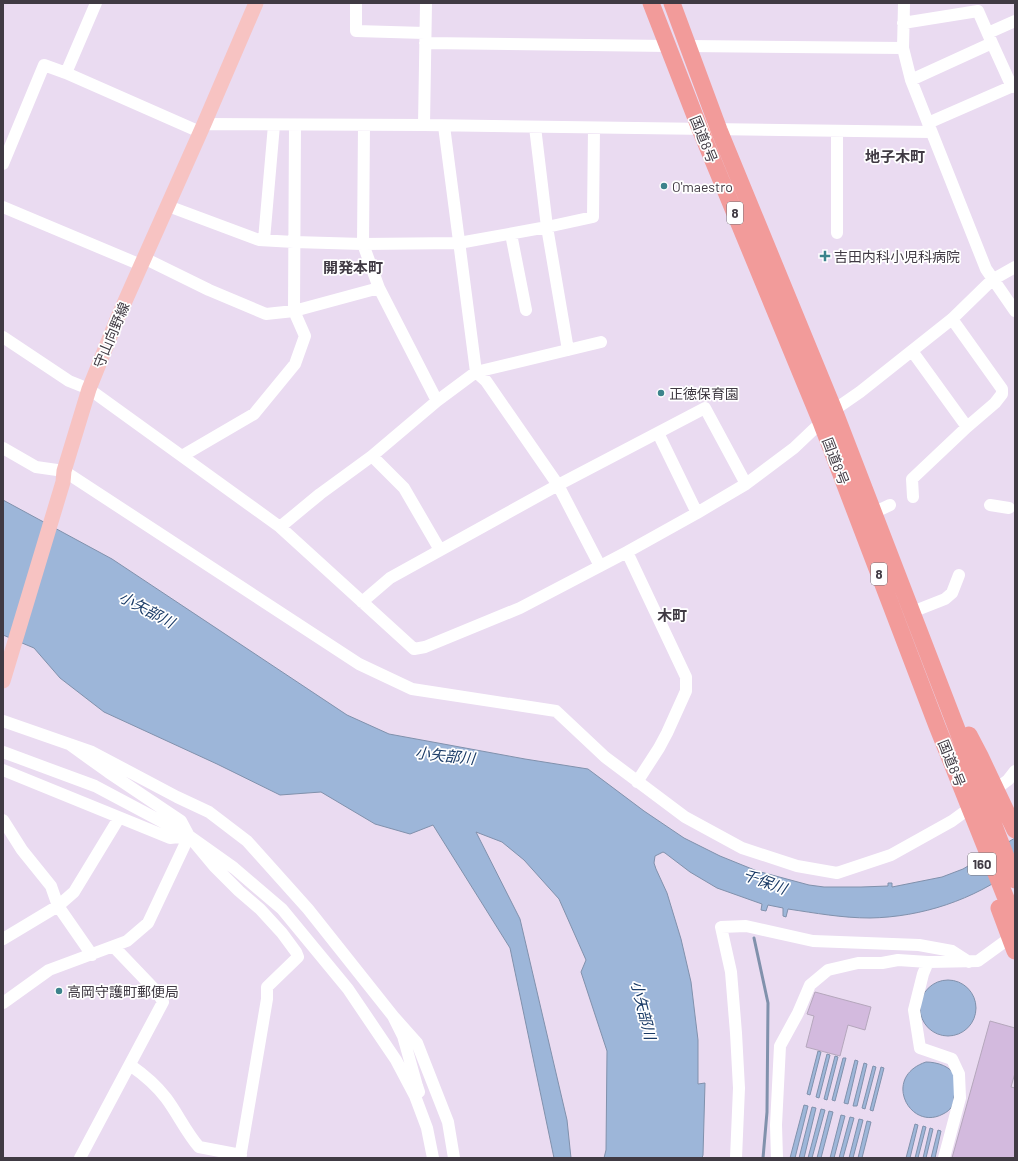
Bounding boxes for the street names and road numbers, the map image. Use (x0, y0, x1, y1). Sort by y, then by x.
street label: 国道8号 (687, 113, 721, 165)
road number: 8 (727, 202, 743, 224)
street label: 守山向野線 (90, 299, 132, 371)
street label: 国道8号 (819, 435, 853, 487)
road number: 8 (871, 563, 887, 585)
street label: 国道8号 (935, 737, 969, 789)
road number: 160 (968, 853, 996, 875)

